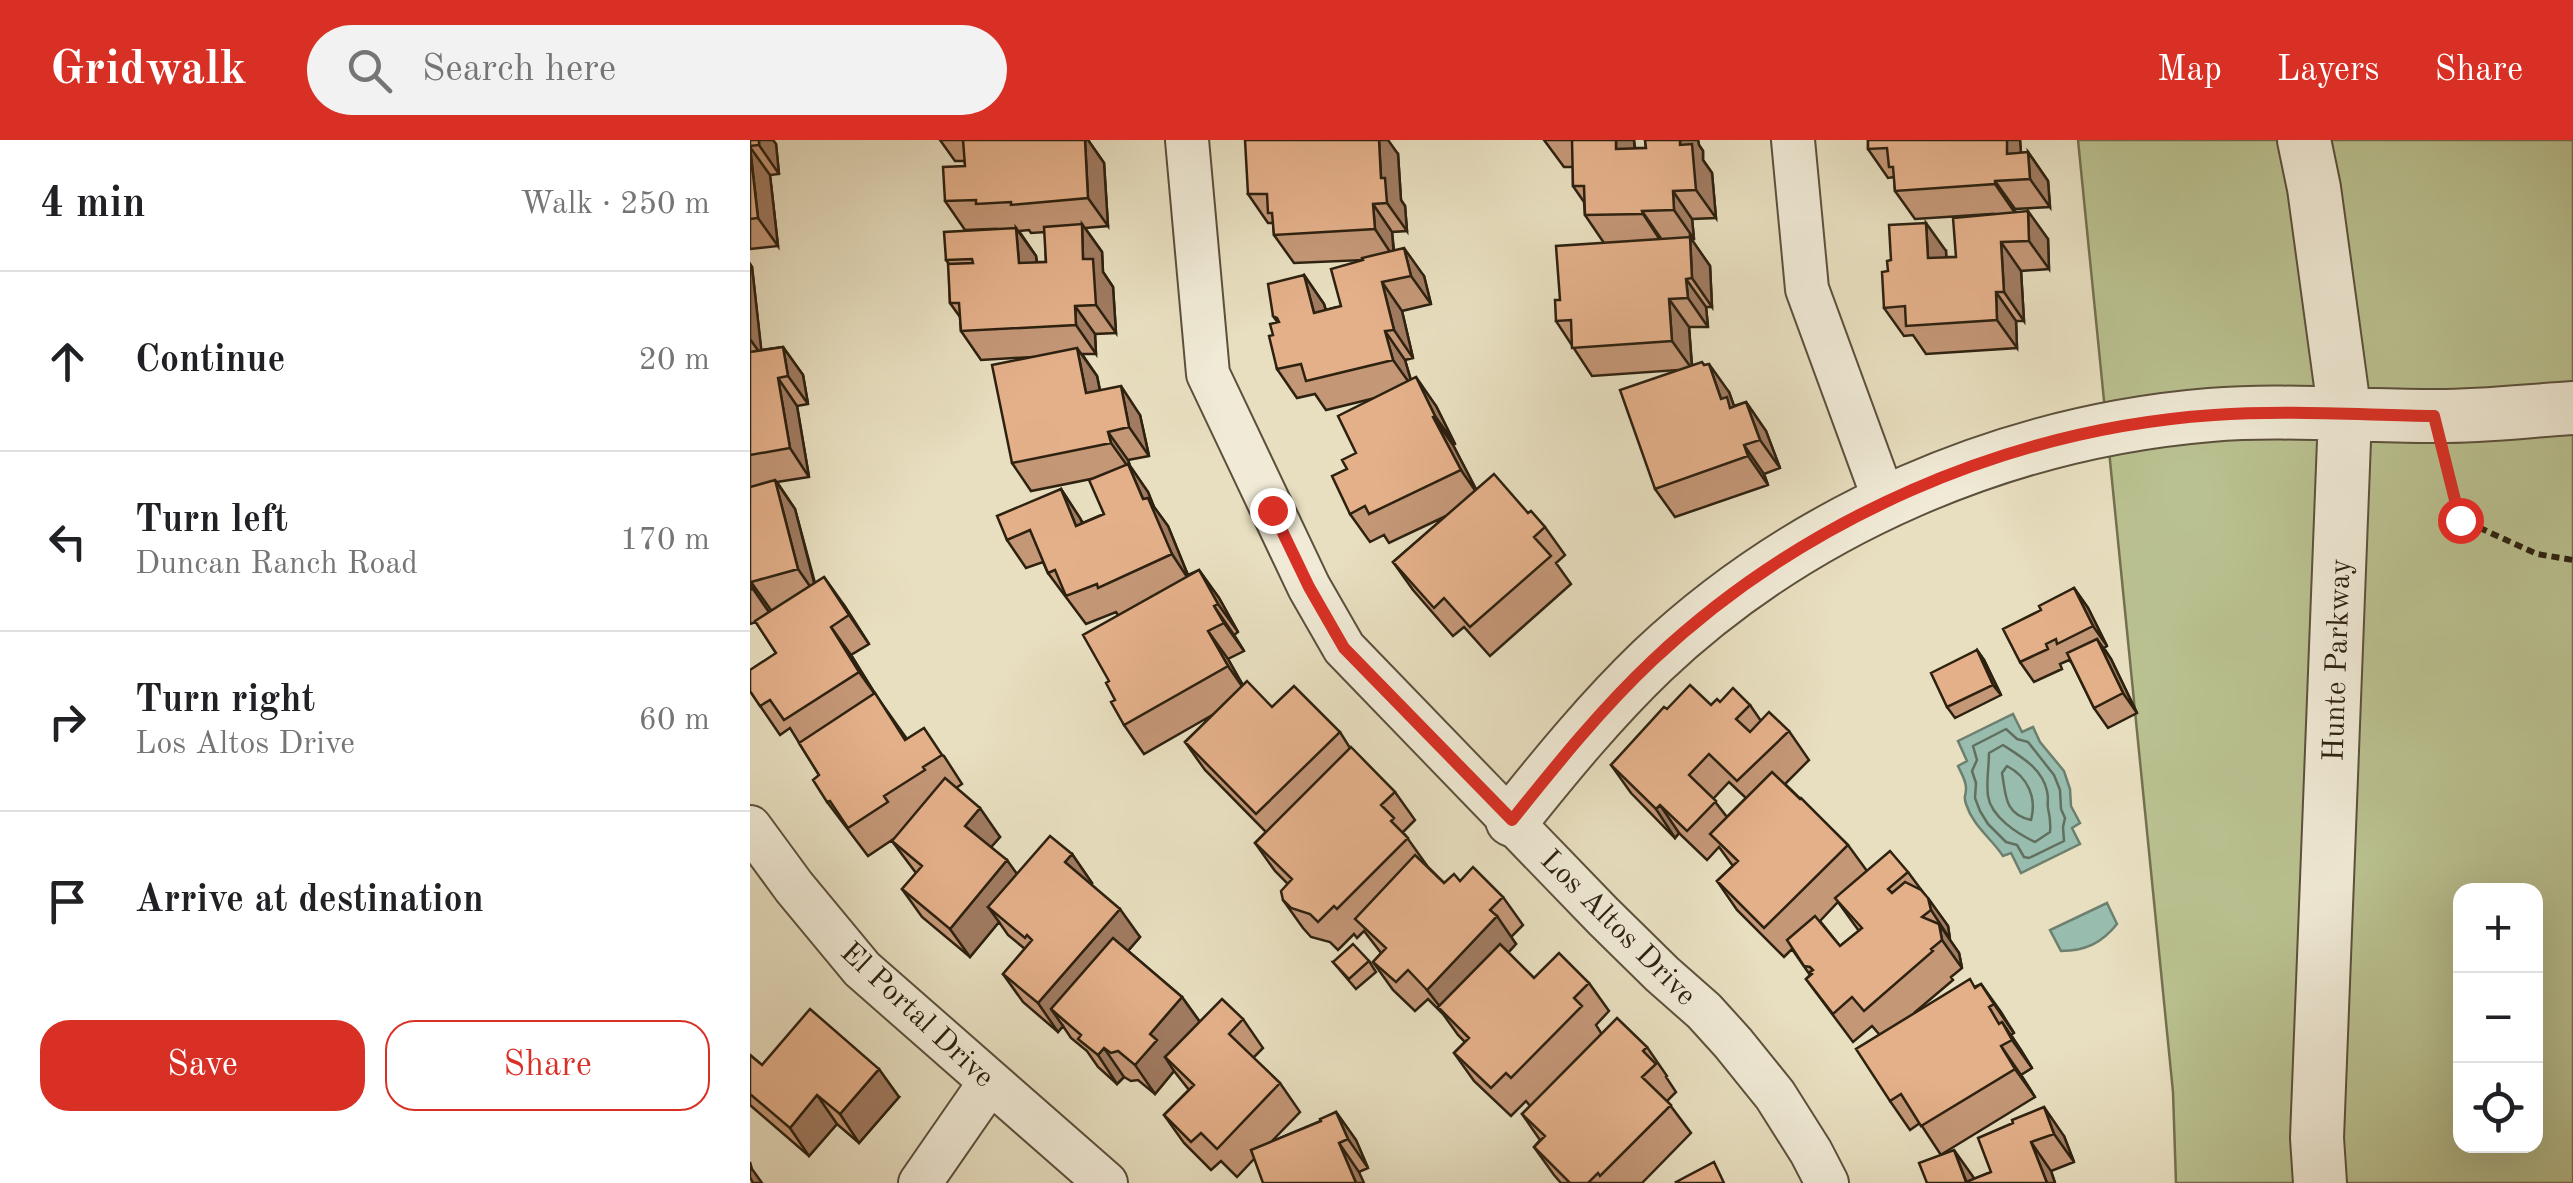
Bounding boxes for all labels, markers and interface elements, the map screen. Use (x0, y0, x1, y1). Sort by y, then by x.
search box (307, 25, 1007, 115)
icon: search (342, 43, 397, 98)
text: Gridwalk (50, 46, 247, 94)
text: Search here (422, 51, 616, 89)
text: Map (2157, 53, 2222, 88)
text: Layers (2277, 53, 2380, 88)
text: Share (2435, 53, 2523, 88)
text: 4 min (40, 184, 146, 226)
text: Walk · 250 m (520, 189, 710, 221)
icon: ahead (40, 334, 95, 389)
text: Continue (135, 342, 285, 380)
text: 20 m (639, 345, 710, 377)
route end (1250, 488, 1296, 534)
route start (2438, 498, 2484, 544)
text: Turn left (135, 502, 288, 540)
icon: left (40, 514, 95, 569)
text: 170 m (620, 525, 710, 557)
text: Duncan Ranch Road (135, 549, 418, 581)
street label: Hunte Parkway (2319, 558, 2357, 762)
text: Turn right (135, 682, 315, 720)
icon: right (40, 694, 95, 749)
text: 60 m (639, 705, 710, 737)
text: Los Altos Drive (135, 729, 355, 761)
street label: Los Altos Drive (1534, 845, 1701, 1012)
icon: arrive (40, 874, 95, 929)
text: Arrive at destination (135, 882, 484, 920)
map controls (2453, 883, 2543, 1153)
button: + (2453, 883, 2543, 973)
street label: El Portal Drive (834, 937, 999, 1094)
button: − (2453, 973, 2543, 1063)
button: Save (40, 1020, 365, 1111)
button: Share (385, 1020, 710, 1111)
button: locate (2453, 1063, 2543, 1153)

